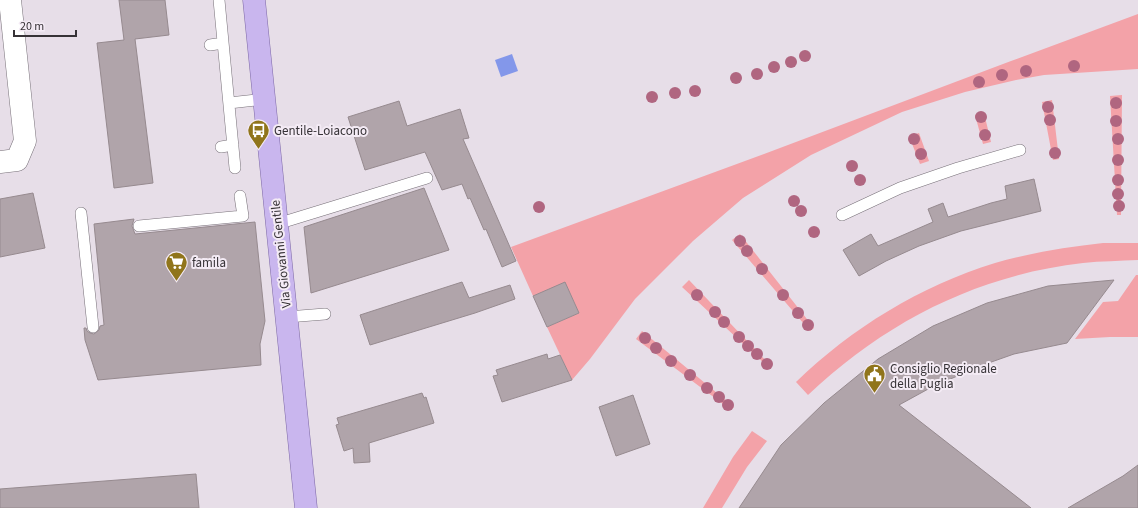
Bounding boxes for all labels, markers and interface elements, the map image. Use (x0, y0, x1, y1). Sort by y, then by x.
scale bar (14, 12, 76, 38)
text: 20 m (20, 18, 44, 35)
bus stop icon: Gentile-Loiacono (246, 117, 272, 150)
place label: Gentile-Loiacono (274, 122, 367, 140)
street label: Via Giovanni Gentile (266, 199, 296, 309)
supermarket icon: famila (164, 249, 190, 282)
place label: famila (192, 254, 226, 272)
place label: Consiglio Regionale della Puglia (890, 360, 997, 393)
public building icon: Consiglio Regionale della Puglia (862, 362, 888, 395)

